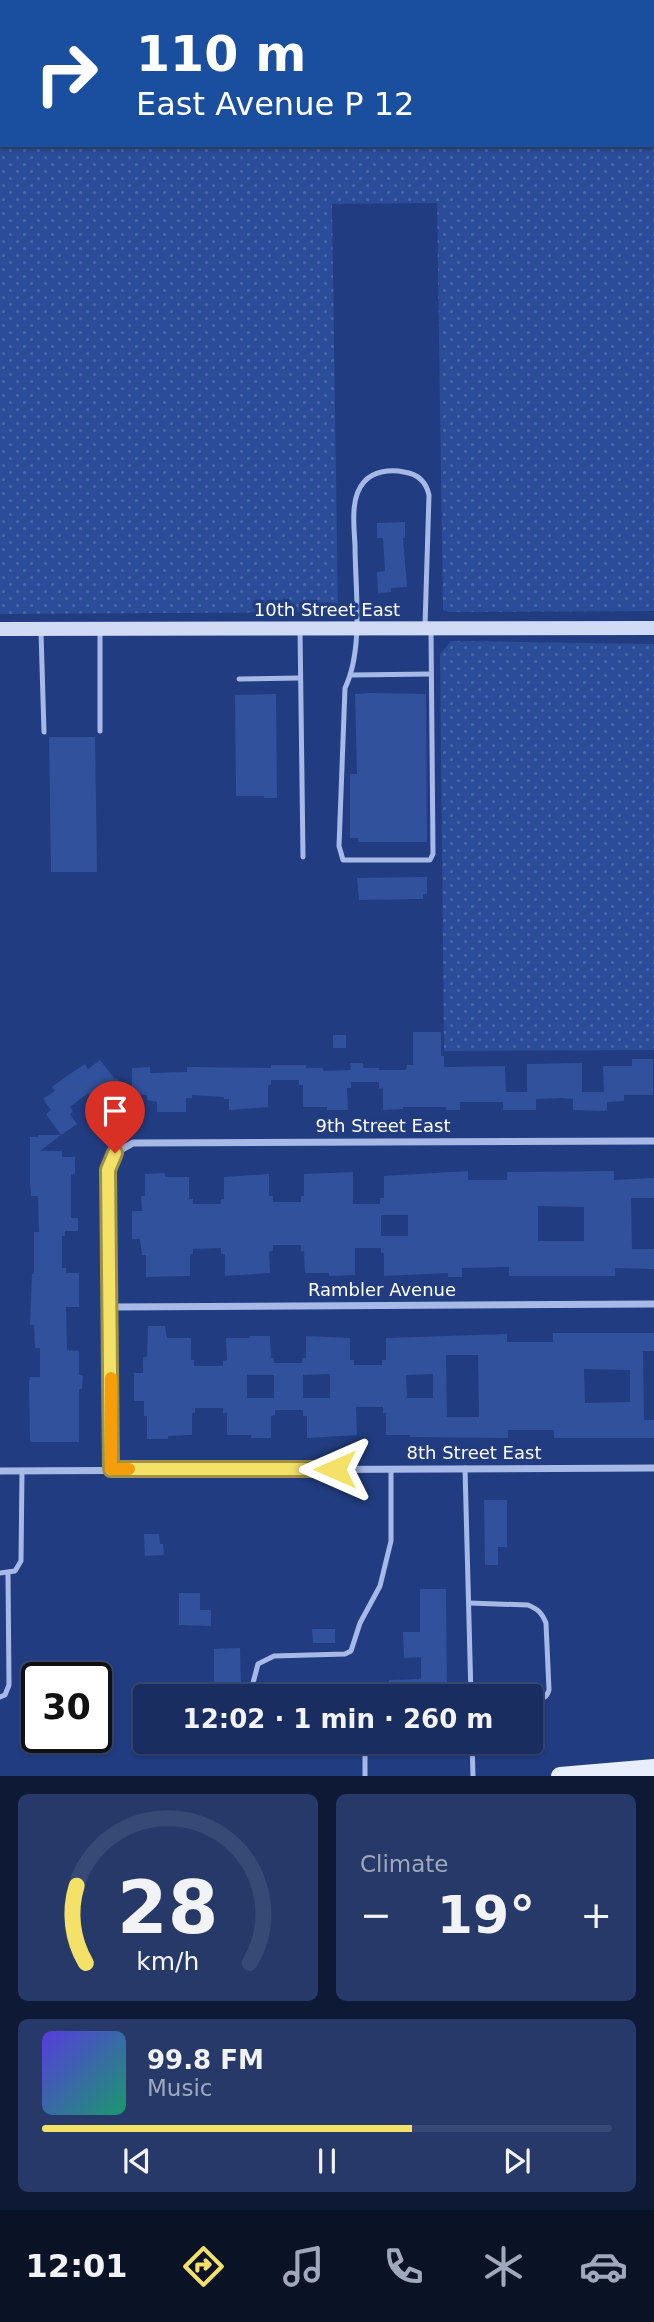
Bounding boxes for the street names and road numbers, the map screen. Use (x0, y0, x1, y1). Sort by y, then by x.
street label: 10th Street East (254, 599, 400, 620)
street label: 9th Street East (316, 1115, 450, 1136)
street label: Rambler Avenue (308, 1279, 456, 1300)
street label: 8th Street East (407, 1442, 541, 1463)

